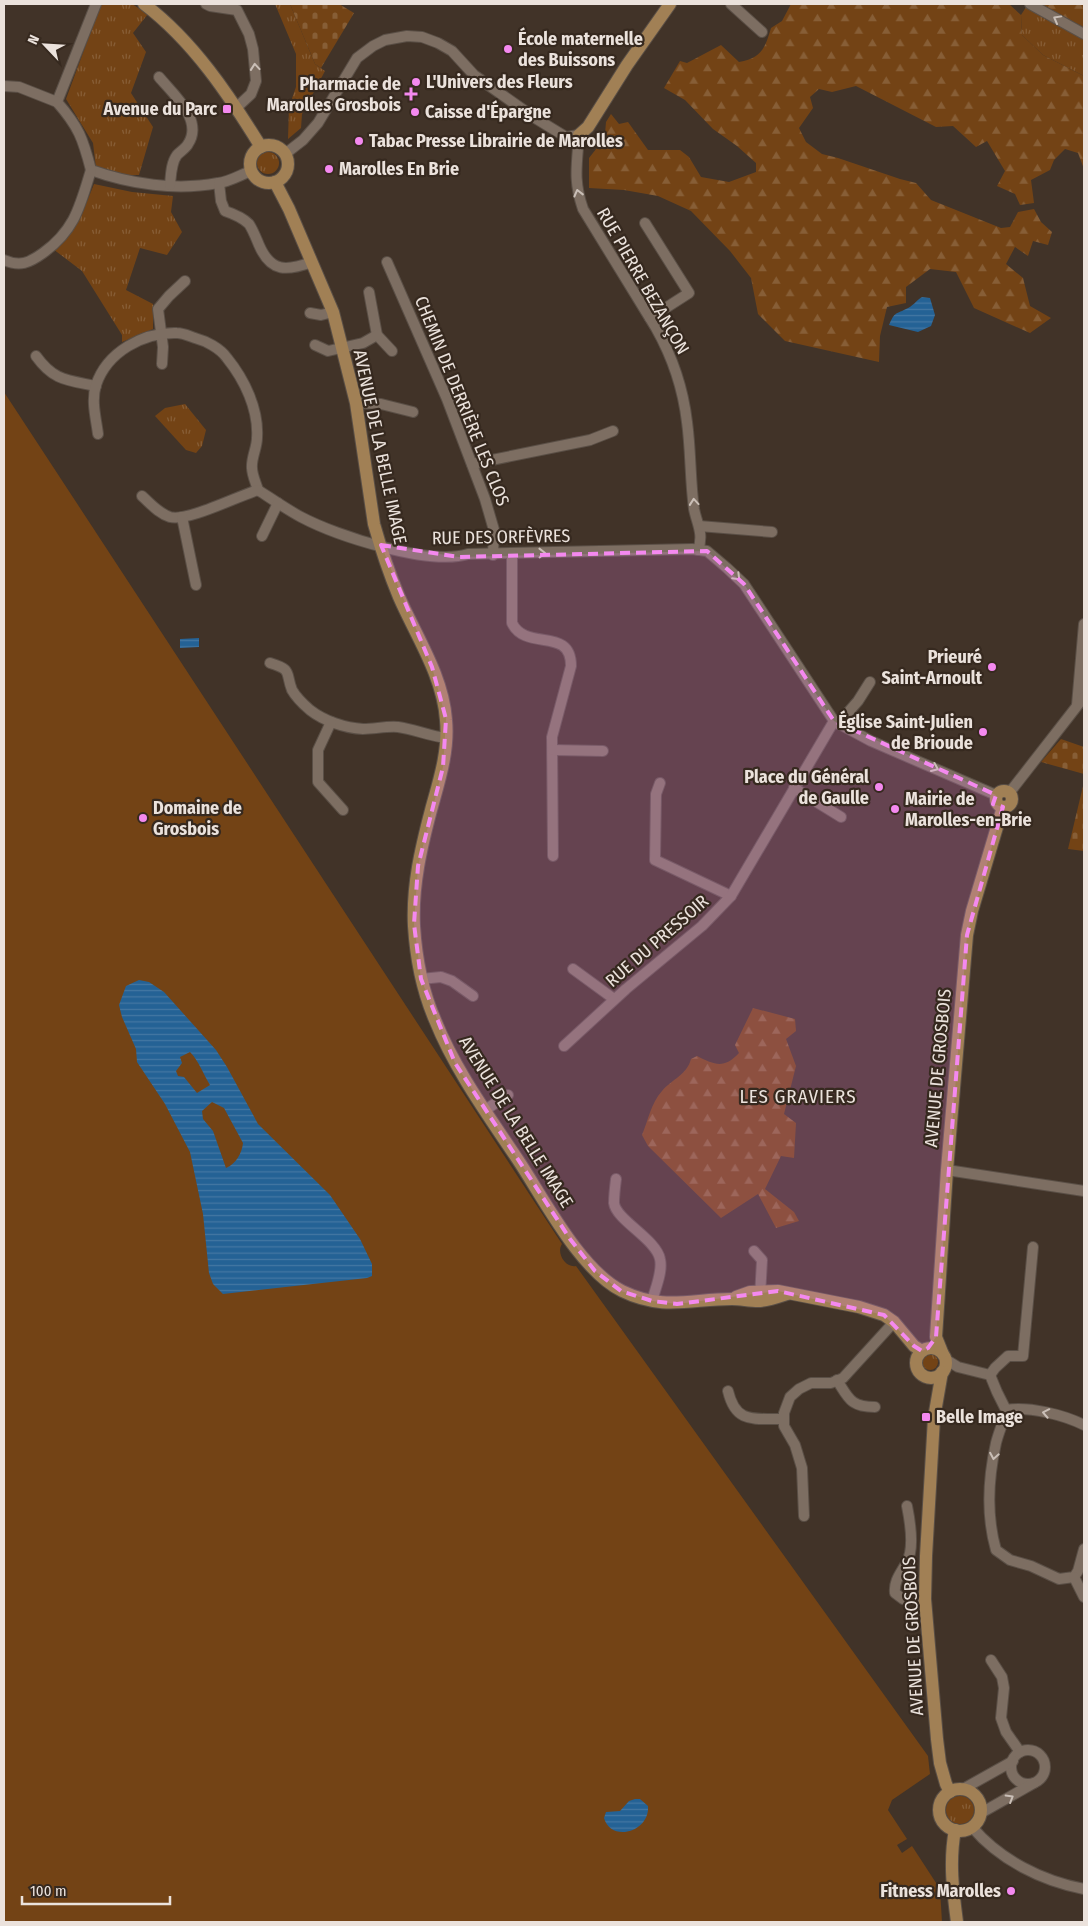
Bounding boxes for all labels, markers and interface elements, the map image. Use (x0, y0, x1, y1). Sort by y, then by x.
one-way arrow (1053, 15, 1062, 25)
north arrow (20, 20, 70, 70)
place label: École maternelle des Buissons (518, 27, 643, 71)
text: N (24, 32, 43, 47)
marker: École maternelle des Buissons (502, 43, 514, 55)
one-way arrow (250, 62, 261, 70)
place label: L'Univers des Fleurs (426, 71, 573, 93)
place label: Pharmacie de Marolles Grosbois (267, 73, 401, 116)
marker: L'Univers des Fleurs (410, 76, 422, 88)
marker: Pharmacie de Marolles Grosbois (405, 88, 417, 100)
place label: Avenue du Parc (102, 98, 217, 120)
place label: Caisse d'Épargne (425, 100, 551, 123)
marker: Avenue du Parc (221, 103, 233, 115)
marker: Caisse d'Épargne (409, 106, 421, 118)
place label: Tabac Presse Librairie de Marolles (369, 130, 623, 152)
marker: Tabac Presse Librairie de Marolles (353, 135, 365, 147)
place label: Marolles En Brie (339, 158, 459, 180)
marker: Marolles En Brie (323, 163, 335, 175)
one-way arrow (573, 188, 584, 197)
street label: RUE PIERRE BEZANÇON (592, 204, 694, 358)
street label: CHEMIN DE DERRIÈRE LES CLOS (410, 292, 515, 509)
street label: AVENUE DE LA BELLE IMAGE (349, 348, 411, 546)
one-way arrow (689, 498, 700, 506)
street label: RUE DES ORFÈVRES (432, 524, 570, 549)
one-way arrow (538, 548, 546, 558)
one-way arrow (731, 572, 740, 581)
place label: Prieuré Saint-Arnoult (881, 646, 983, 689)
marker: Prieuré Saint-Arnoult (986, 661, 998, 673)
place label: Église Saint-Julien de Brioude (838, 710, 973, 754)
marker: Église Saint-Julien de Brioude (977, 726, 989, 738)
one-way arrow (930, 761, 939, 772)
place label: Place du Général de Gaulle (744, 766, 869, 809)
marker: Place du Général de Gaulle (873, 781, 885, 793)
place label: Mairie de Marolles-en-Brie (905, 788, 1032, 831)
place label: Domaine de Grosbois (153, 797, 242, 840)
marker: Mairie de Marolles-en-Brie (889, 803, 901, 815)
marker: Domaine de Grosbois (137, 812, 149, 824)
street label: RUE DU PRESSOIR (601, 890, 713, 992)
street label: AVENUE DE GROSBOIS (920, 988, 956, 1148)
street label: AVENUE DE LA BELLE IMAGE (454, 1032, 578, 1212)
district label: LES GRAVIERS (739, 1085, 857, 1108)
place label: Belle Image (936, 1406, 1023, 1428)
one-way arrow (1042, 1409, 1050, 1419)
marker: Belle Image (920, 1411, 932, 1423)
one-way arrow (989, 1452, 999, 1461)
street label: AVENUE DE GROSBOIS (898, 1556, 928, 1716)
one-way arrow (1004, 1794, 1013, 1804)
scale bar (22, 1874, 170, 1906)
place label: Fitness Marolles (880, 1880, 1001, 1902)
text: 100 m (30, 1882, 67, 1900)
marker: Fitness Marolles (1005, 1885, 1017, 1897)

